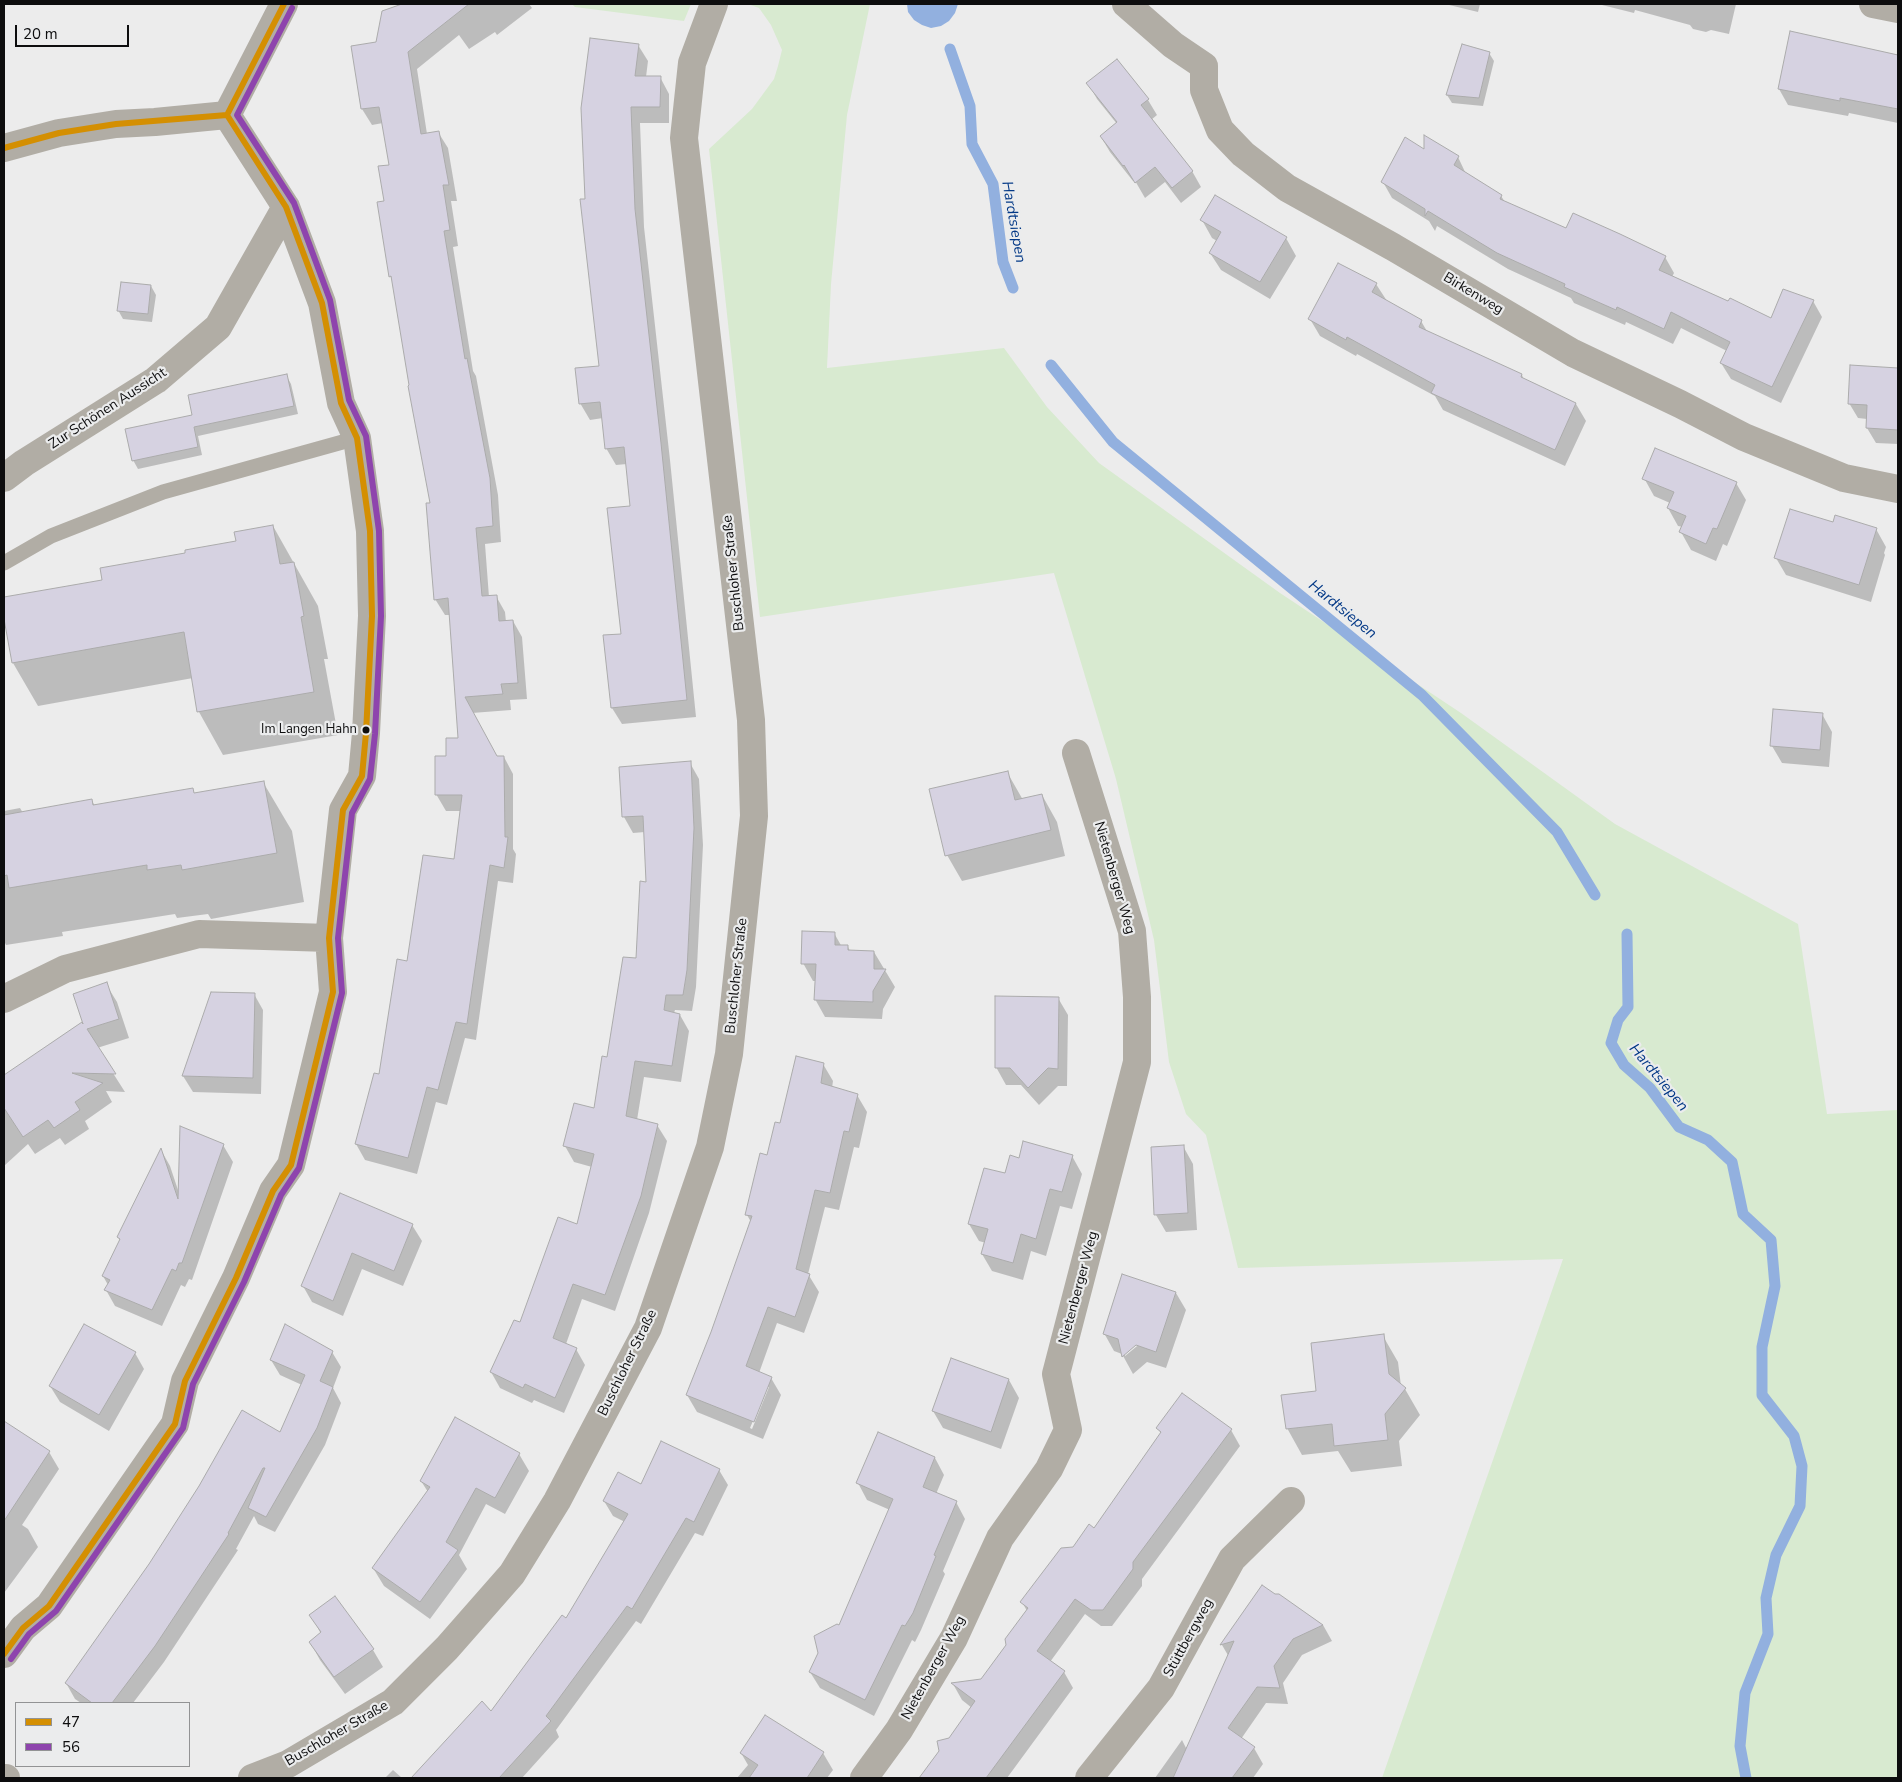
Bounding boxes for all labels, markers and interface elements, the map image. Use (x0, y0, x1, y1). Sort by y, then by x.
scale bar (18, 15, 131, 47)
text: 20 m (23, 24, 58, 44)
water label: Hardtsiepen (997, 180, 1029, 264)
street label: Birkenweg (1440, 269, 1506, 319)
street label: Zur Schönen Aussicht (46, 365, 170, 453)
street label: Buschloher Straße (720, 514, 748, 632)
water label: Hardtsiepen (1304, 577, 1380, 643)
place label: Im Langen Hahn (261, 722, 357, 738)
marker: Im Langen Hahn (361, 725, 371, 735)
street label: Nietenberger Weg (1090, 820, 1138, 936)
street label: Buschloher Straße (723, 917, 751, 1035)
water label: Hardtsiepen (1625, 1041, 1691, 1115)
street label: Nietenberger Weg (1056, 1230, 1102, 1346)
street label: Buschloher Straße (595, 1307, 661, 1419)
street label: Stüttbergweg (1161, 1596, 1217, 1680)
street label: Nietenberger Weg (898, 1613, 970, 1723)
street label: Buschloher Straße (282, 1698, 392, 1770)
legend (15, 1702, 190, 1767)
text: 47 (62, 1712, 80, 1732)
text: 56 (62, 1737, 80, 1757)

